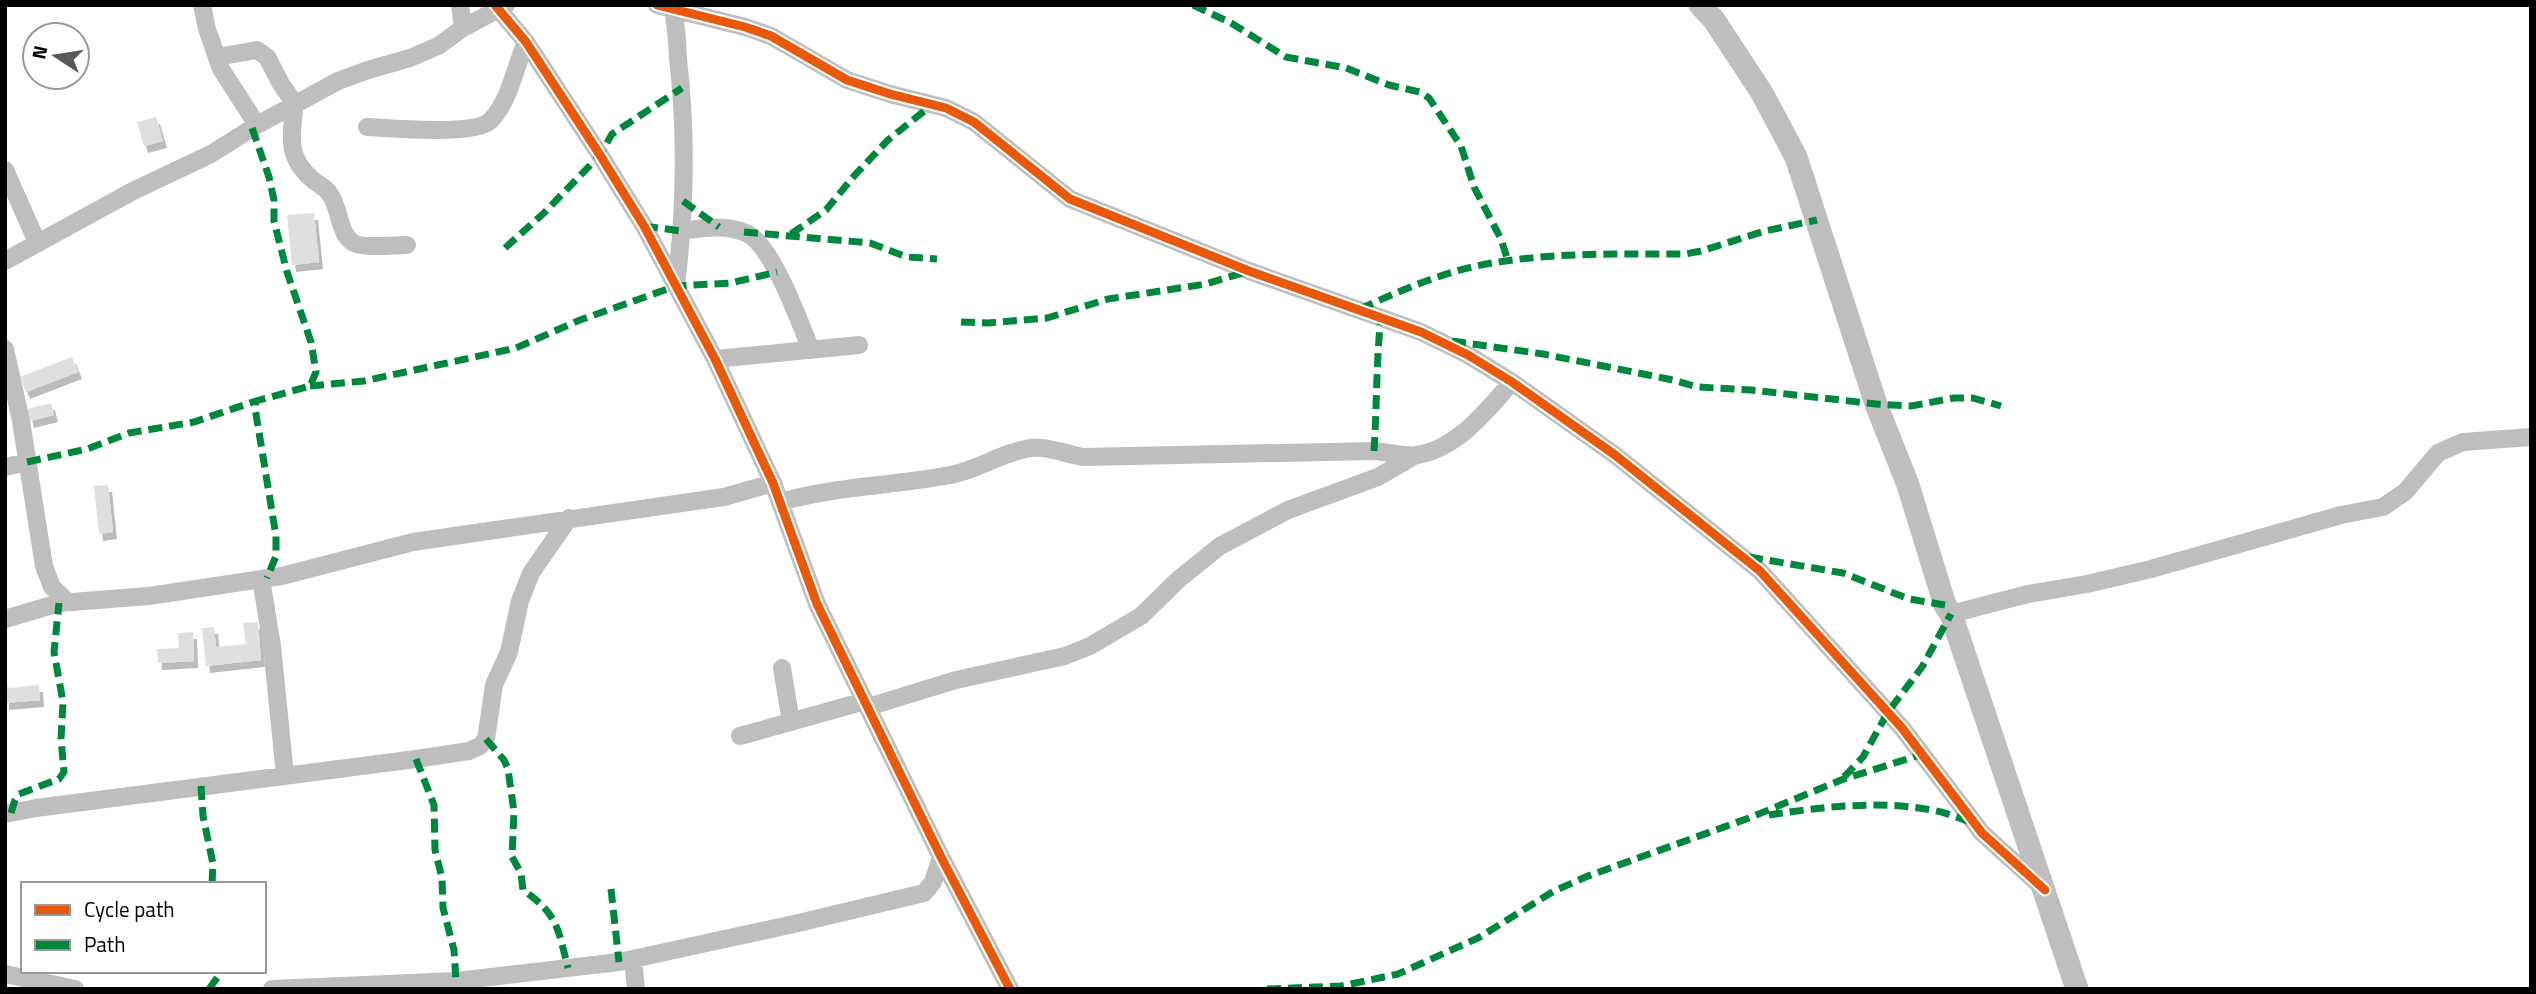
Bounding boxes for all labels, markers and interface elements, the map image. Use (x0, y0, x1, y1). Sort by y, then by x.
north arrow (21, 21, 91, 91)
text: N (23, 43, 54, 62)
legend (21, 882, 266, 973)
text: Cycle path (84, 893, 175, 925)
text: Path (84, 928, 126, 960)

